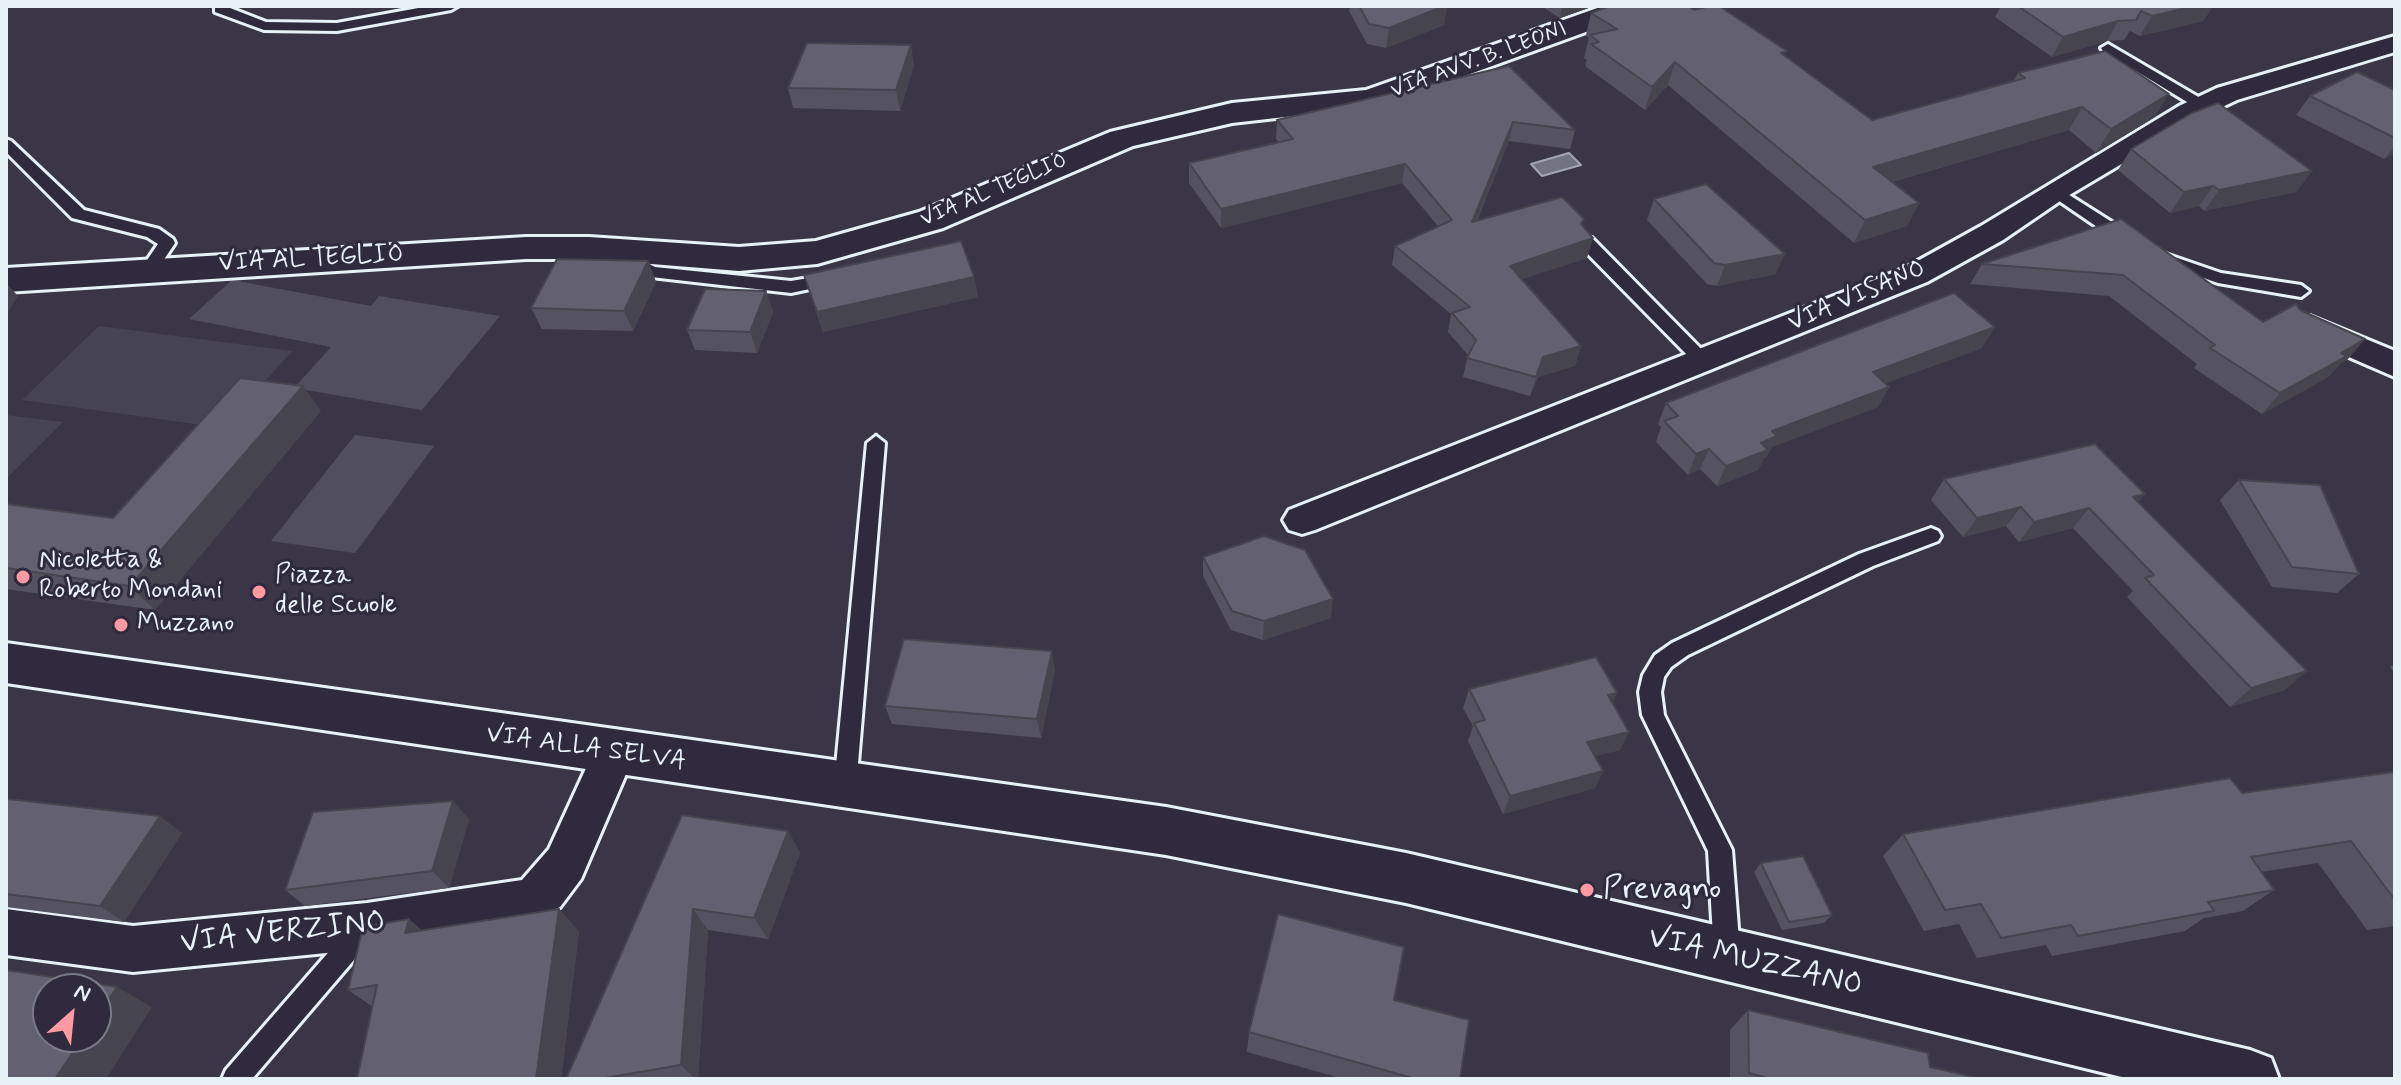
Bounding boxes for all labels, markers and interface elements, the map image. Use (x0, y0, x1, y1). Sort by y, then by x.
street label: VIA AVV. B. LEONI (1387, 17, 1571, 105)
street label: VIA AL TEGLIO (917, 148, 1071, 234)
street label: VIA AL TEGLIO (218, 240, 404, 280)
street label: VIA VISANO (1784, 254, 1930, 340)
place label: Nicoletta & Roberto Mondani (39, 546, 222, 608)
place label: Piazza delle Scuole (275, 561, 397, 622)
marker: Nicoletta & Roberto Mondani (14, 568, 32, 586)
marker: Piazza delle Scuole (250, 583, 268, 601)
place label: Muzzano (137, 609, 234, 641)
marker: Muzzano (112, 616, 130, 634)
street label: VIA ALLA SELVA (484, 720, 688, 778)
place label: Prevagno (1603, 871, 1721, 909)
marker: Prevagno (1578, 881, 1596, 899)
street label: VIA VERZINO (179, 904, 387, 964)
street label: VIA MUZZANO (1644, 920, 1866, 1006)
north arrow (32, 973, 112, 1053)
text: N (69, 978, 95, 1009)

